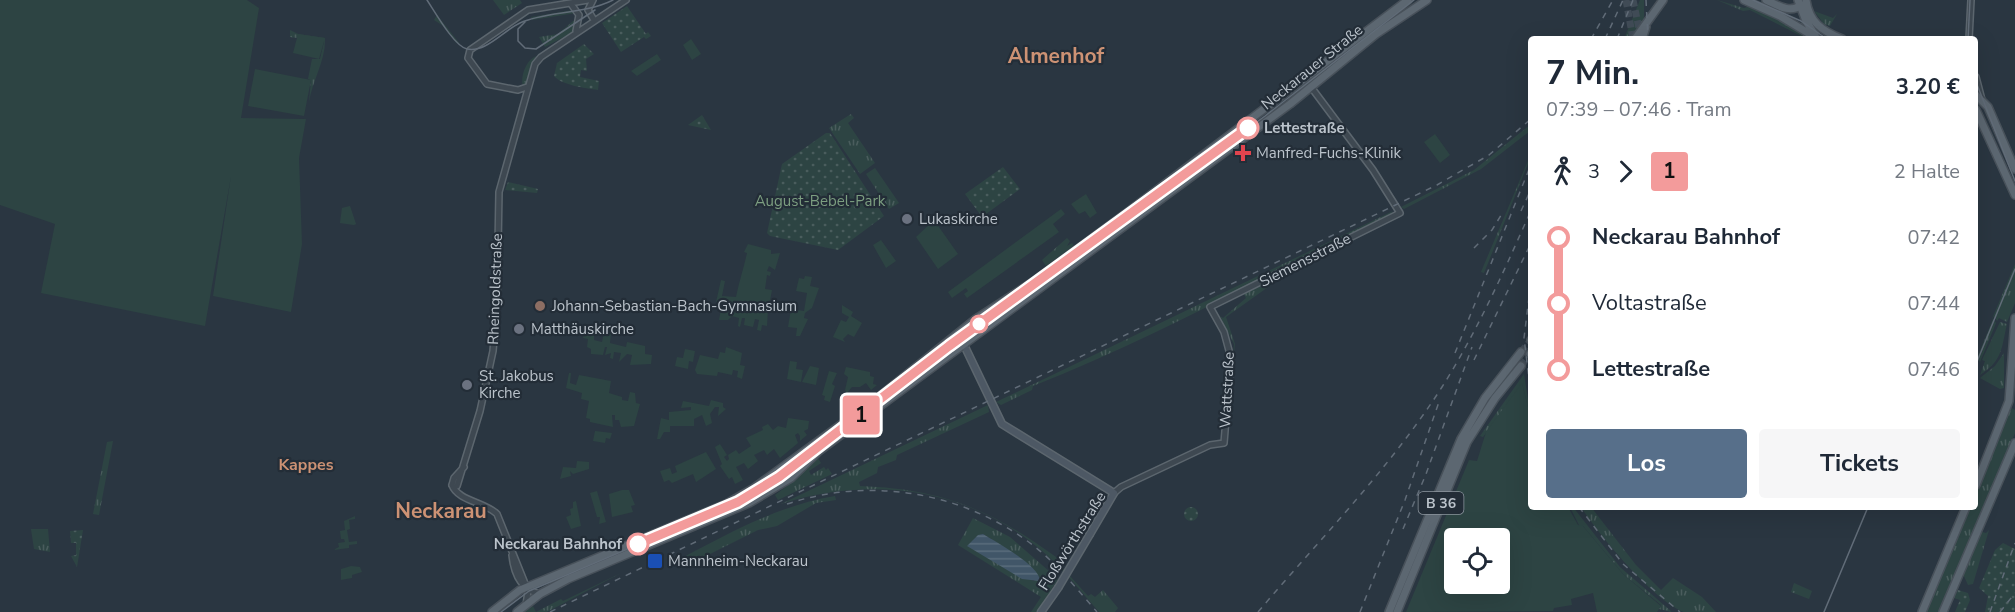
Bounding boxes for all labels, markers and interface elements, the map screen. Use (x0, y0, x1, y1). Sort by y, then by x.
street label: Neckarauer Straße (1257, 20, 1367, 114)
district label: Almenhof (1008, 42, 1105, 70)
text: 7 Min. (1546, 51, 1639, 96)
text: 3.20 € (1896, 72, 1960, 102)
text: 07:39 – 07:46 · Tram (1546, 96, 1732, 123)
marker: Lettestraße (1237, 117, 1259, 139)
place label: Lettestraße (1264, 118, 1345, 138)
place label: Manfred-Fuchs-Klinik (1256, 143, 1401, 163)
marker: Manfred-Fuchs-Klinik (1234, 144, 1252, 162)
icon: walk (1546, 155, 1579, 188)
icon: forward (1609, 155, 1642, 188)
text: 1 (1663, 157, 1676, 185)
text: 3 (1588, 158, 1600, 185)
text: 2 Halte (1894, 158, 1960, 185)
park label: August-Bebel-Park (755, 191, 886, 211)
place label: Lukaskirche (919, 209, 998, 229)
marker: Lukaskirche (900, 212, 914, 226)
text: Neckarau Bahnhof (1592, 222, 1780, 252)
text: 07:42 (1907, 224, 1960, 251)
street label: Siemensstraße (1256, 228, 1354, 292)
street label: Rheingoldstraße (483, 233, 507, 345)
text: Voltastraße (1592, 288, 1707, 318)
text: 07:44 (1907, 290, 1960, 317)
place label: Johann-Sebastian-Bach-Gymnasium (551, 296, 797, 316)
marker: Johann-Sebastian-Bach-Gymnasium (533, 299, 547, 313)
unlabelled marker (970, 315, 988, 333)
place label: Matthäuskirche (531, 319, 634, 339)
marker: Matthäuskirche (512, 322, 526, 336)
street label: Wattstraße (1215, 351, 1239, 429)
text: Lettestraße (1592, 354, 1710, 384)
text: 07:46 (1907, 356, 1960, 383)
place label: St. Jakobus Kirche (479, 366, 554, 403)
marker: St. Jakobus Kirche (460, 378, 474, 392)
line badge: 1 (842, 396, 880, 434)
text: 1 (855, 401, 867, 429)
button: Los (1546, 429, 1747, 498)
button: Tickets (1759, 429, 1960, 498)
district label: Kappes (278, 454, 334, 476)
street label: Floßwörthstraße (1034, 488, 1110, 594)
road number: B 36 (1418, 492, 1464, 514)
district label: Neckarau (395, 497, 487, 525)
map controls (1444, 528, 1510, 594)
button: locate (1444, 528, 1510, 594)
marker: Neckarau Bahnhof (627, 533, 649, 555)
place label: Neckarau Bahnhof (494, 534, 623, 554)
place label: Mannheim-Neckarau (668, 551, 808, 571)
marker: Mannheim-Neckarau (646, 552, 664, 570)

